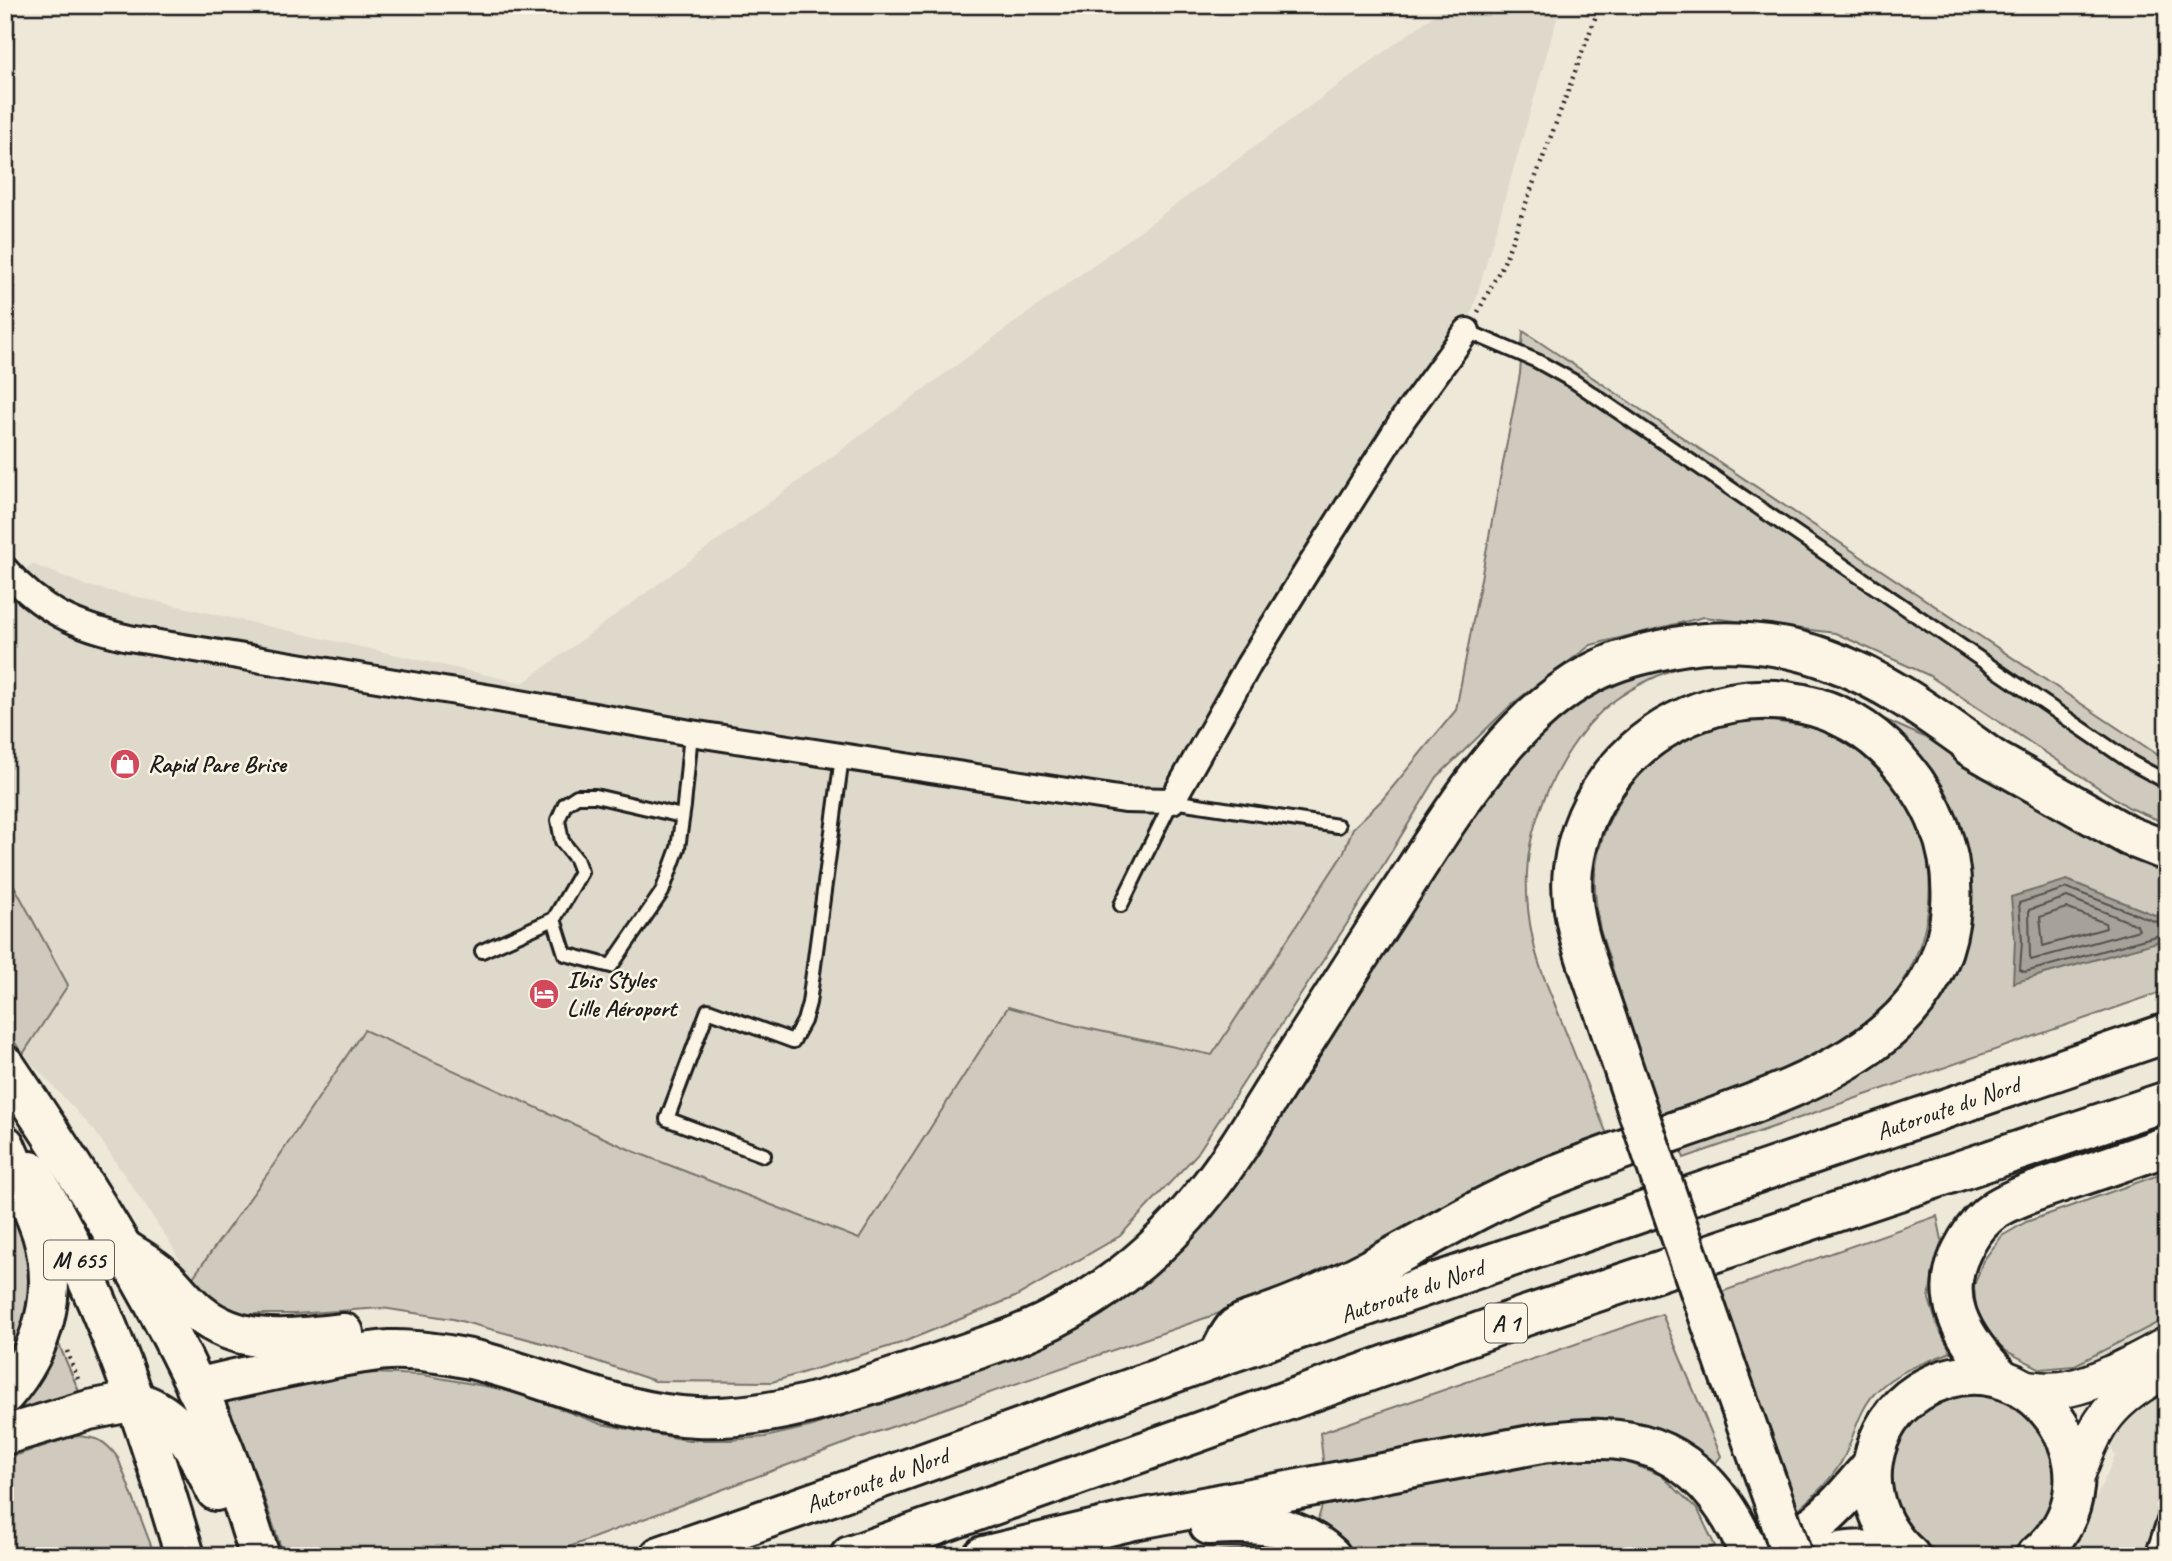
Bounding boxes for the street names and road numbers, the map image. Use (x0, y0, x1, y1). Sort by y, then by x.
street label: Autoroute du Nord (1872, 1068, 2027, 1147)
road number: M 655 (44, 1240, 114, 1280)
street label: Autoroute du Nord (1336, 1251, 1491, 1330)
road number: A 1 (1485, 1304, 1527, 1342)
street label: Autoroute du Nord (802, 1439, 956, 1520)

